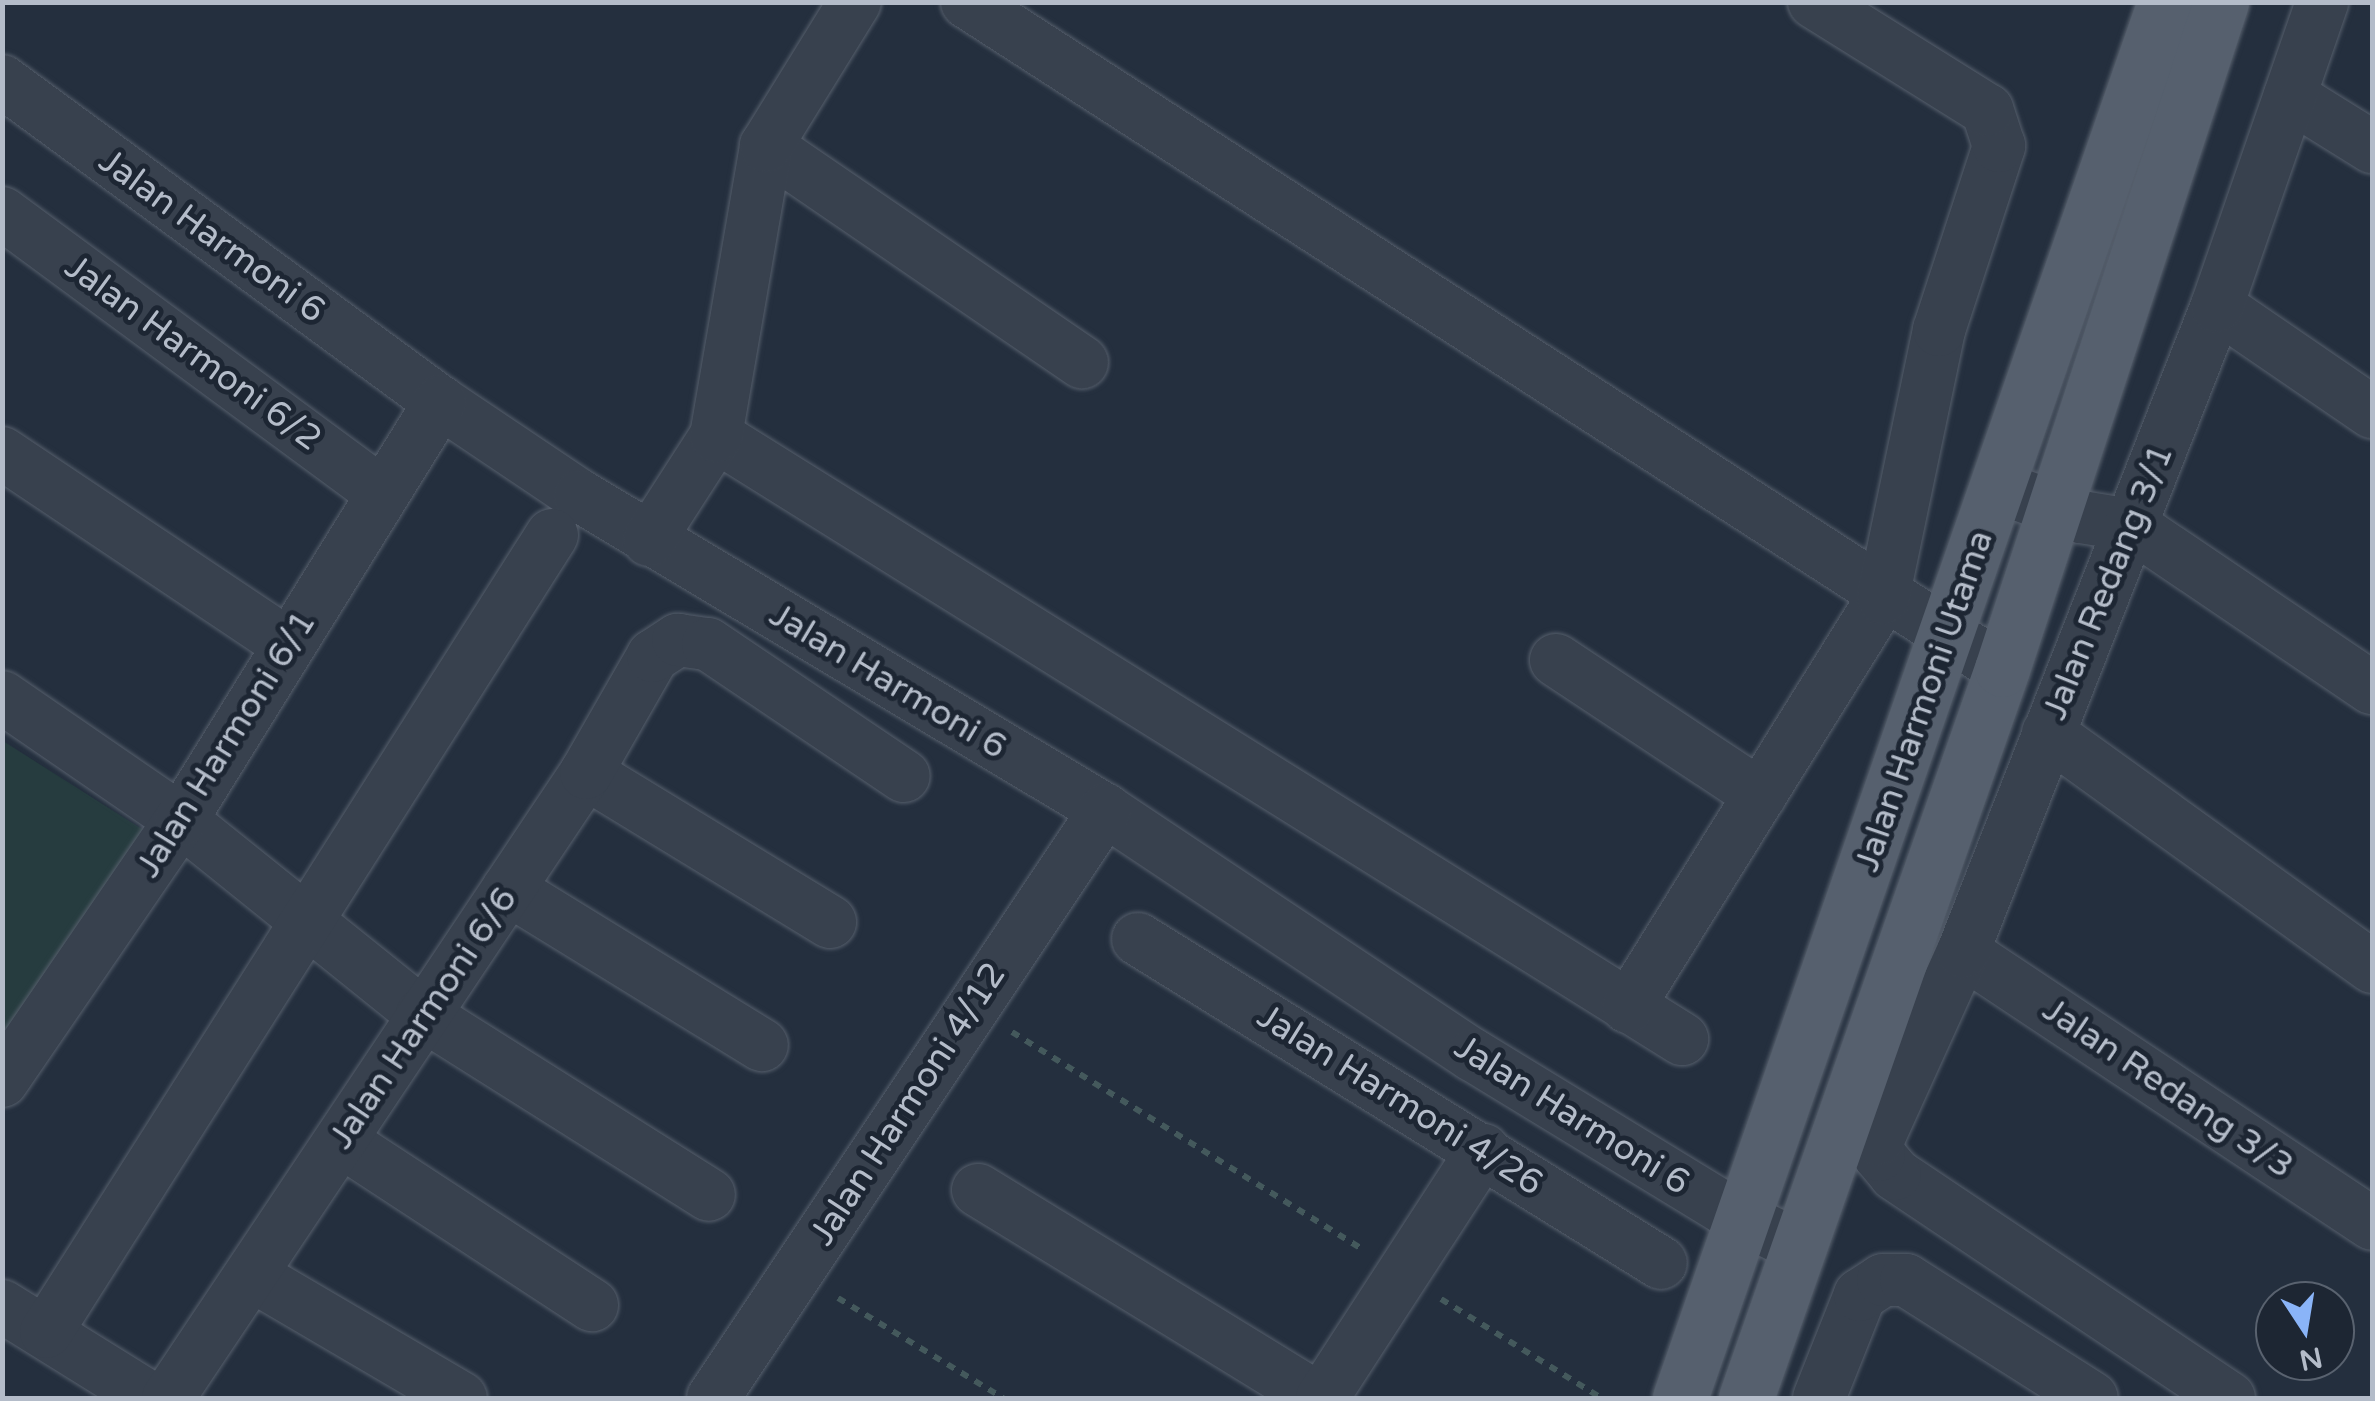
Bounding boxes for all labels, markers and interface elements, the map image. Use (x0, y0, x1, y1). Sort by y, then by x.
street label: Jalan Harmoni 6 (91, 140, 333, 332)
street label: Jalan Harmoni 6/2 (57, 246, 329, 460)
street label: Jalan Redang 3/1 (2034, 438, 2182, 726)
street label: Jalan Harmoni Utama (1846, 525, 2002, 877)
street label: Jalan Harmoni 6 (762, 594, 1014, 768)
street label: Jalan Harmoni 6/1 (127, 603, 325, 885)
street label: Jalan Harmoni 6/6 (320, 879, 526, 1157)
street label: Jalan Harmoni 4/12 (801, 955, 1015, 1253)
street label: Jalan Redang 3/3 (2035, 989, 2301, 1187)
street label: Jalan Harmoni 4/26 (1250, 995, 1550, 1205)
street label: Jalan Harmoni 6 (1447, 1026, 1697, 1204)
north arrow (2255, 1281, 2355, 1381)
text: N (2296, 1339, 2325, 1377)

